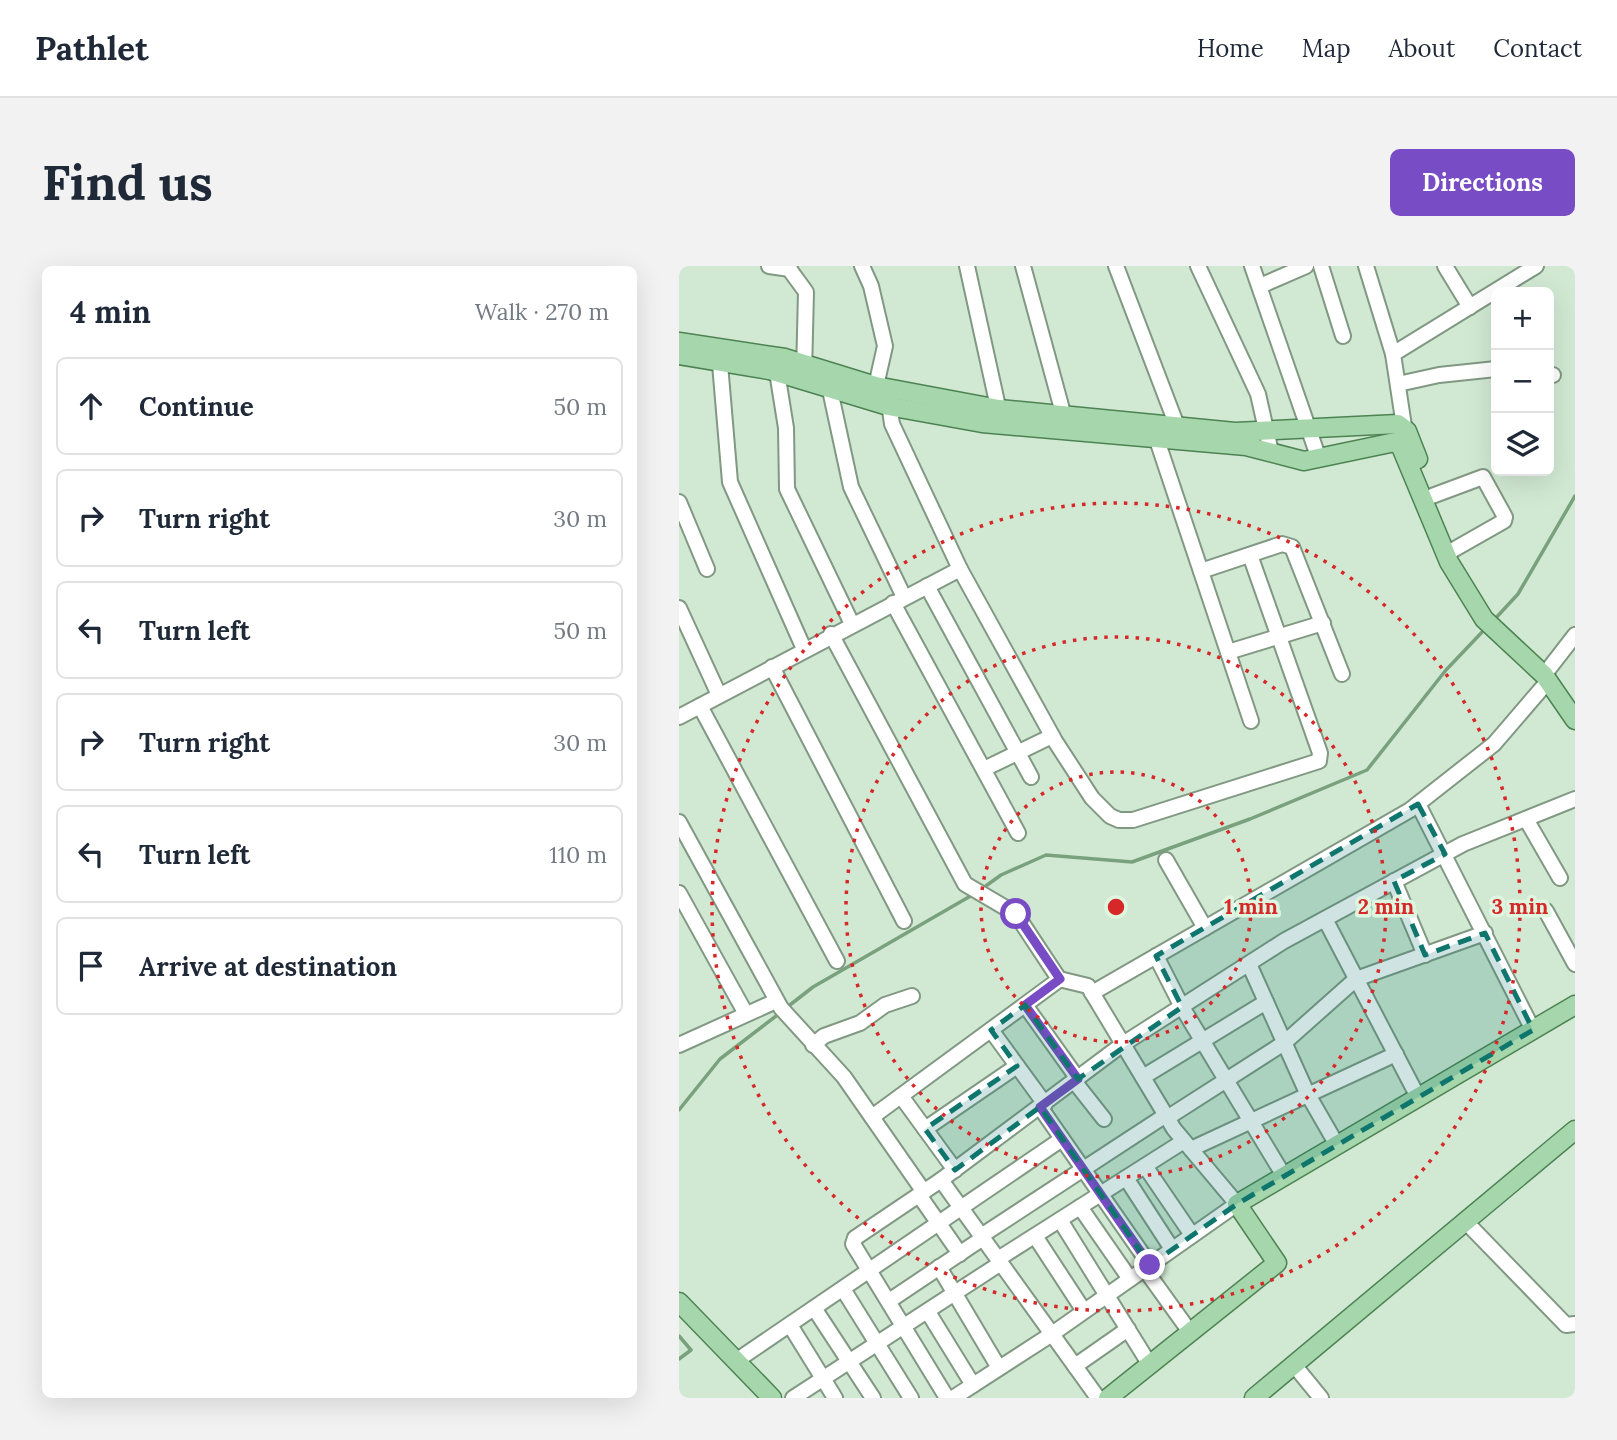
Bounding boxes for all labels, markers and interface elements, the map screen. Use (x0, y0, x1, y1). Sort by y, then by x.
text: Pathlet (35, 27, 149, 69)
text: Home (1197, 33, 1264, 64)
text: Map (1302, 33, 1351, 64)
text: About (1389, 33, 1455, 64)
text: Contact (1493, 33, 1582, 64)
button: Directions (1390, 149, 1575, 216)
text: Find us (42, 151, 213, 213)
map controls (1491, 287, 1554, 476)
button: + (1491, 287, 1554, 350)
text: 4 min (70, 293, 151, 331)
text: Walk · 270 m (475, 297, 609, 326)
button: − (1491, 350, 1554, 413)
icon: ahead (72, 387, 110, 425)
text: Continue (139, 390, 254, 423)
text: 50 m (554, 392, 607, 421)
button: layers (1491, 413, 1554, 476)
icon: right (72, 499, 110, 537)
text: Turn right (139, 502, 270, 535)
text: 30 m (553, 504, 607, 533)
icon: left (72, 611, 110, 649)
text: Turn left (139, 614, 250, 647)
text: 50 m (554, 616, 607, 645)
icon: right (72, 723, 110, 761)
text: Turn right (139, 726, 270, 759)
text: 30 m (553, 728, 607, 757)
icon: left (72, 835, 110, 873)
text: Turn left (139, 838, 250, 871)
text: 110 m (549, 840, 607, 869)
text: 1 min (1224, 893, 1278, 920)
text: 2 min (1358, 893, 1414, 920)
text: 3 min (1492, 893, 1548, 920)
centre of rings (1104, 895, 1128, 919)
route start (1000, 898, 1031, 929)
icon: arrive (72, 947, 110, 985)
text: Arrive at destination (139, 950, 397, 983)
route end (1134, 1249, 1165, 1280)

